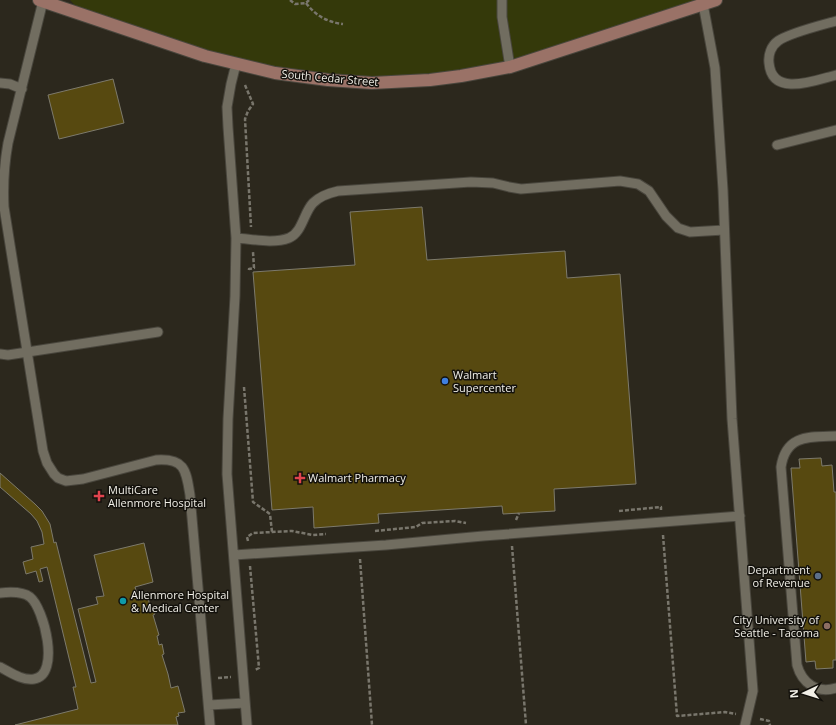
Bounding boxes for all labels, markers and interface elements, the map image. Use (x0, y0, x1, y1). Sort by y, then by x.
street label: South Cedar Street (281, 66, 379, 89)
place label: Walmart Supercenter (453, 367, 516, 395)
marker: Walmart Supercenter (440, 376, 450, 386)
place label: Walmart Pharmacy (308, 470, 406, 485)
marker: Walmart Pharmacy (295, 473, 305, 483)
place label: MultiCare Allenmore Hospital (108, 482, 206, 510)
marker: MultiCare Allenmore Hospital (93, 490, 105, 502)
place label: Department of Revenue (748, 562, 810, 590)
marker: Department of Revenue (813, 571, 823, 581)
place label: Allenmore Hospital & Medical Center (131, 587, 229, 615)
marker: Allenmore Hospital & Medical Center (118, 596, 128, 606)
place label: City University of Seattle - Tacoma (733, 612, 820, 640)
marker: City University of Seattle - Tacoma (822, 621, 832, 631)
north arrow (784, 673, 824, 713)
text: N (786, 689, 801, 699)

